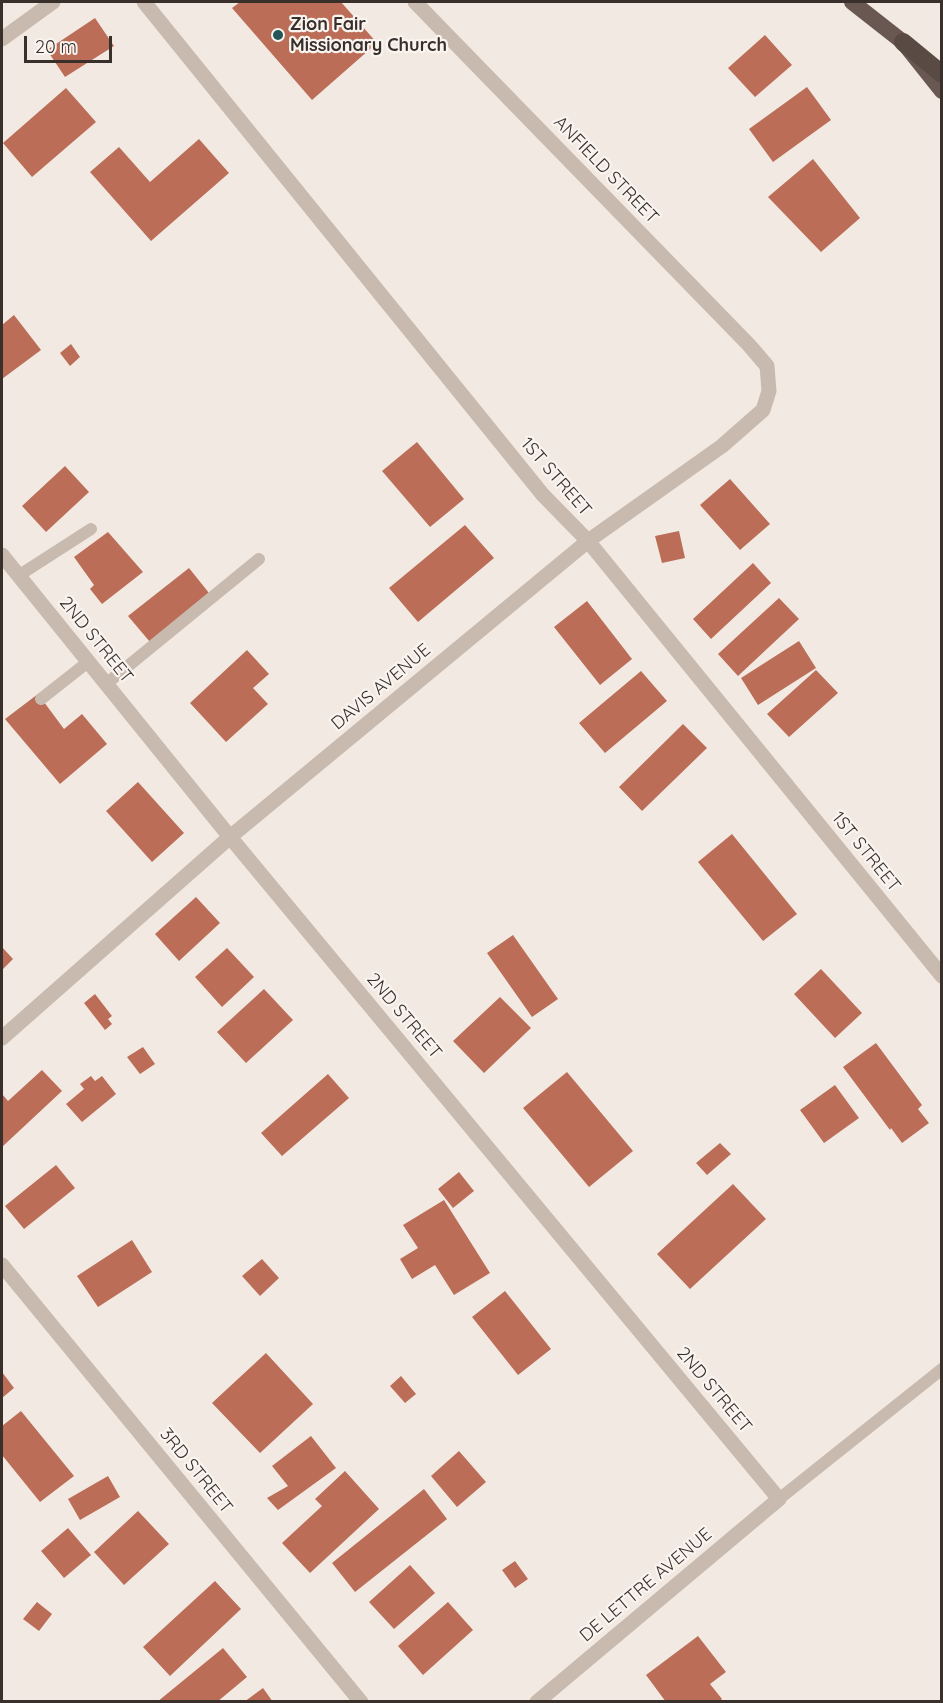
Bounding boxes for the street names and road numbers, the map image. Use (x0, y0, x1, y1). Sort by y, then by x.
street label: ANFIELD STREET (549, 112, 663, 228)
street label: 1ST STREET (516, 433, 596, 521)
street label: 2ND STREET (54, 592, 138, 688)
street label: DAVIS AVENUE (327, 639, 435, 735)
street label: 1ST STREET (827, 808, 905, 896)
street label: 2ND STREET (362, 969, 446, 1063)
street label: 2ND STREET (672, 1343, 756, 1437)
street label: 3RD STREET (155, 1424, 237, 1518)
street label: DE LETTRE AVENUE (576, 1523, 716, 1647)

